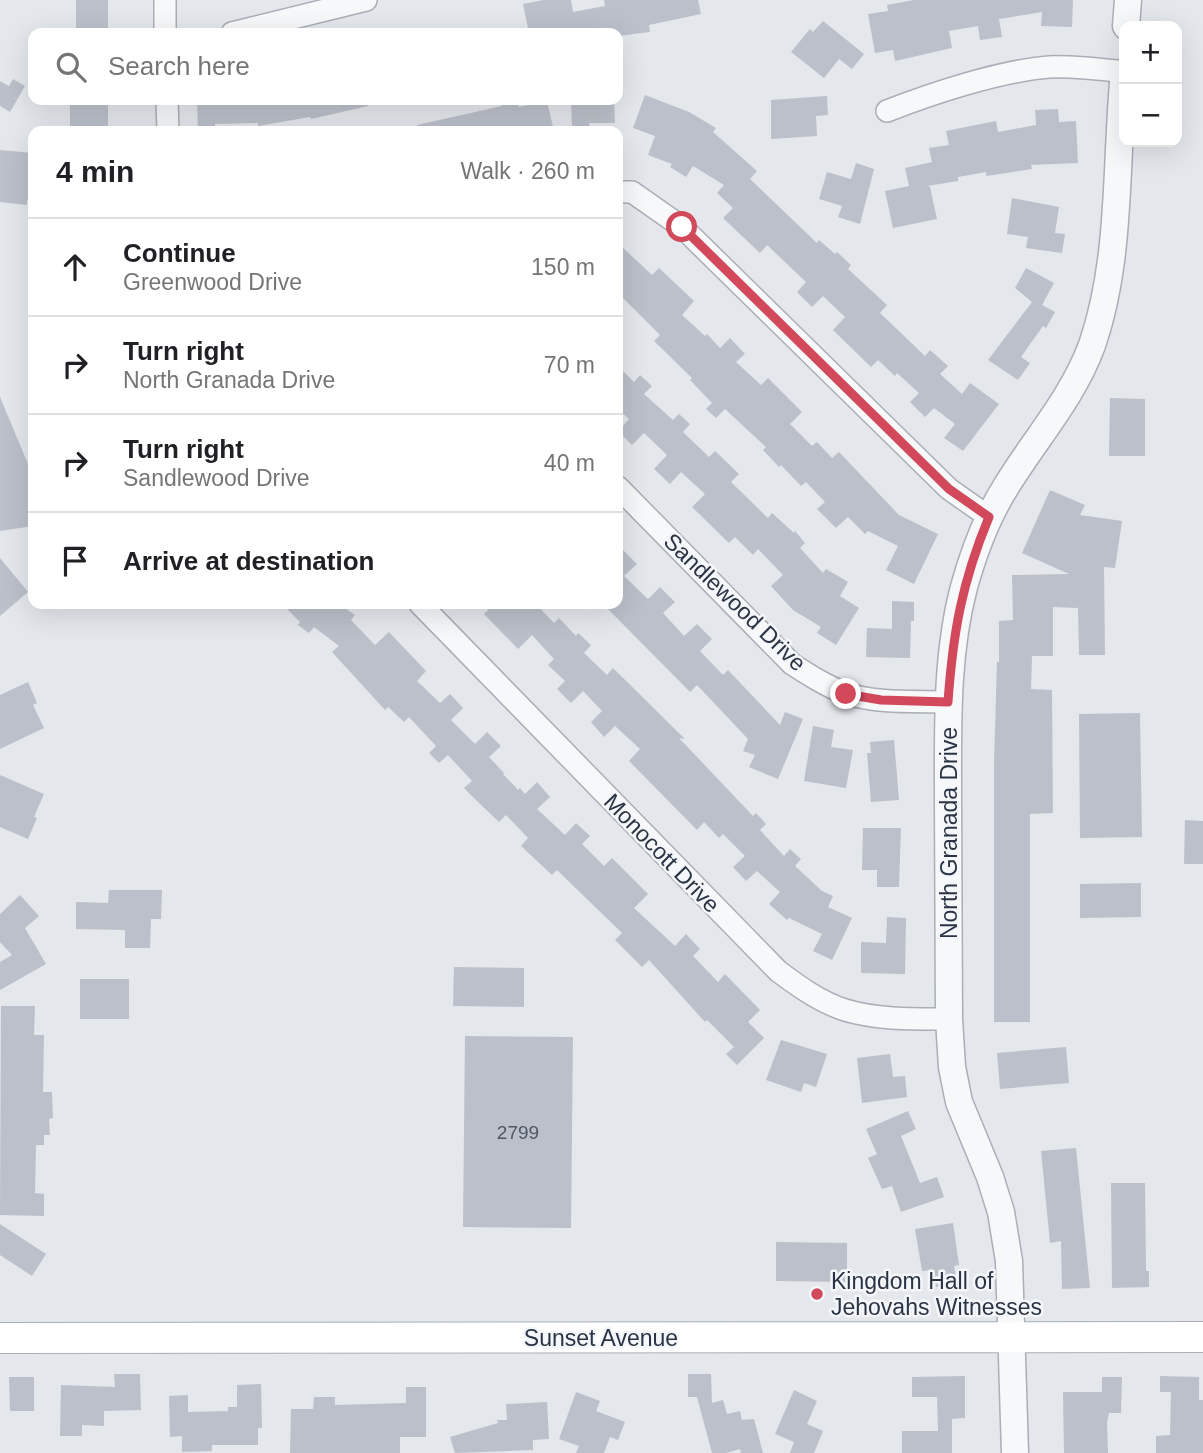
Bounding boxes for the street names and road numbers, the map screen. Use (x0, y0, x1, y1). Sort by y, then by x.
street label: Sandlewood Drive (659, 528, 811, 676)
street label: North Granada Drive (936, 727, 962, 939)
street label: Monocott Drive (599, 788, 725, 918)
street label: Sunset Avenue (524, 1325, 678, 1351)

